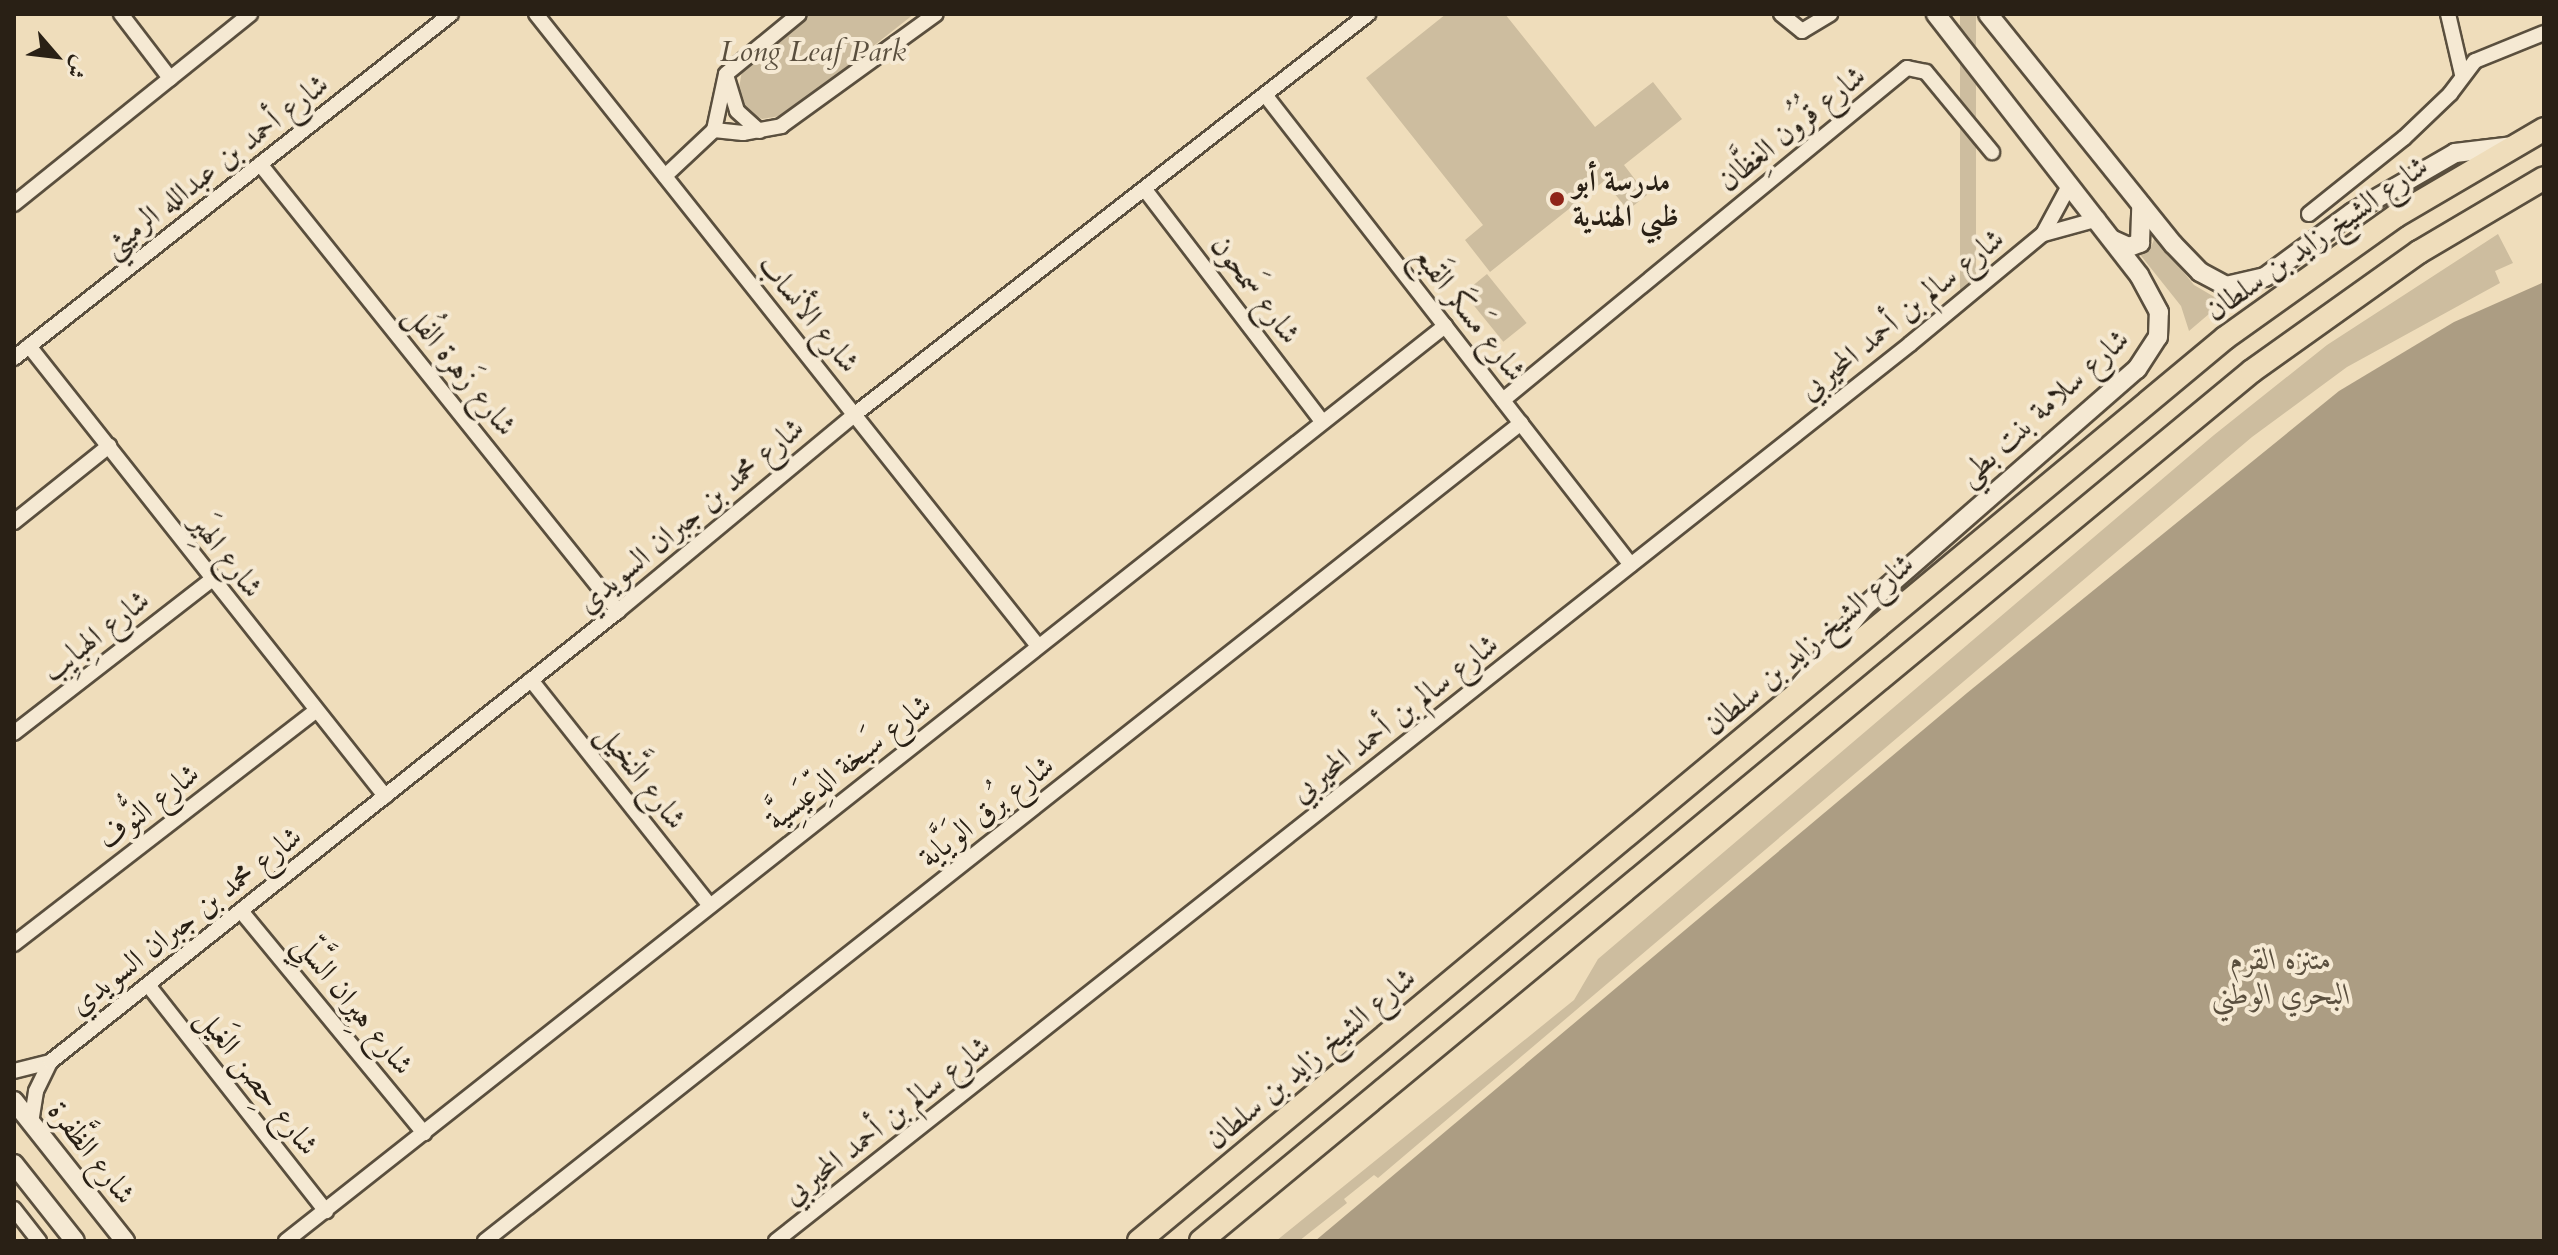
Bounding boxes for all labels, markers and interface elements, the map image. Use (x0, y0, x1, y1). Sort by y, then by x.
north arrow (16, 16, 96, 96)
park label: Long Leaf Park (720, 34, 906, 70)
text: ش (59, 51, 96, 84)
street label: شارع قُرُون الغِظَّان (1711, 58, 1873, 200)
street label: شارع أحمد بن عبدالله الرميثي (96, 67, 336, 265)
street label: شارع الشيخ زايد بن سلطان (2199, 149, 2435, 329)
place label: مدرسة أبو ظبي الهندية (1573, 164, 1679, 234)
marker: مدرسة أبو ظبي الهندية (1548, 190, 1566, 208)
street label: شارع سالم بن أحمد المحيربي (1792, 221, 2012, 409)
street label: شارع سَمحون (1202, 228, 1308, 352)
street label: شارع مَسكَر القَبع (1405, 239, 1533, 389)
street label: شارع الأنساب (749, 248, 867, 380)
street label: شارع زَهرة الفُل (396, 298, 524, 444)
street label: شارع سلامة بنت بطي (1951, 322, 2137, 494)
street label: شارع محمد بن جبران السويدي (570, 411, 812, 621)
street label: شارع الهِيَر (182, 507, 270, 605)
street label: شارع الشيخ زايد بن سلطان (1696, 547, 1922, 743)
street label: شارع الهِبايِب (35, 583, 157, 689)
street label: شارع سالم بن أحمد المحيربي (1284, 627, 1506, 811)
street label: شارع سَبخة الدِّعَيسِيَّة (759, 687, 939, 839)
street label: شارع النَّخيل (589, 717, 693, 837)
street label: شارع بُرق الوَيَّاية (912, 748, 1062, 876)
street label: شارع النُّوف (91, 756, 207, 858)
street label: شارع محمد بن جبران السويدي (63, 819, 309, 1023)
street label: شارع هِيران السَّلِّي (285, 927, 421, 1083)
park label: متنزه القرم البحري الوطني (2211, 942, 2351, 1012)
street label: شارع الشيخ زايد بن سلطان (1198, 961, 1424, 1157)
street label: شارع حِصن الغَيل (188, 1001, 326, 1163)
street label: شارع سالم بن أحمد المحيربي (776, 1029, 998, 1213)
street label: شارع الظَّفرة (40, 1094, 142, 1212)

